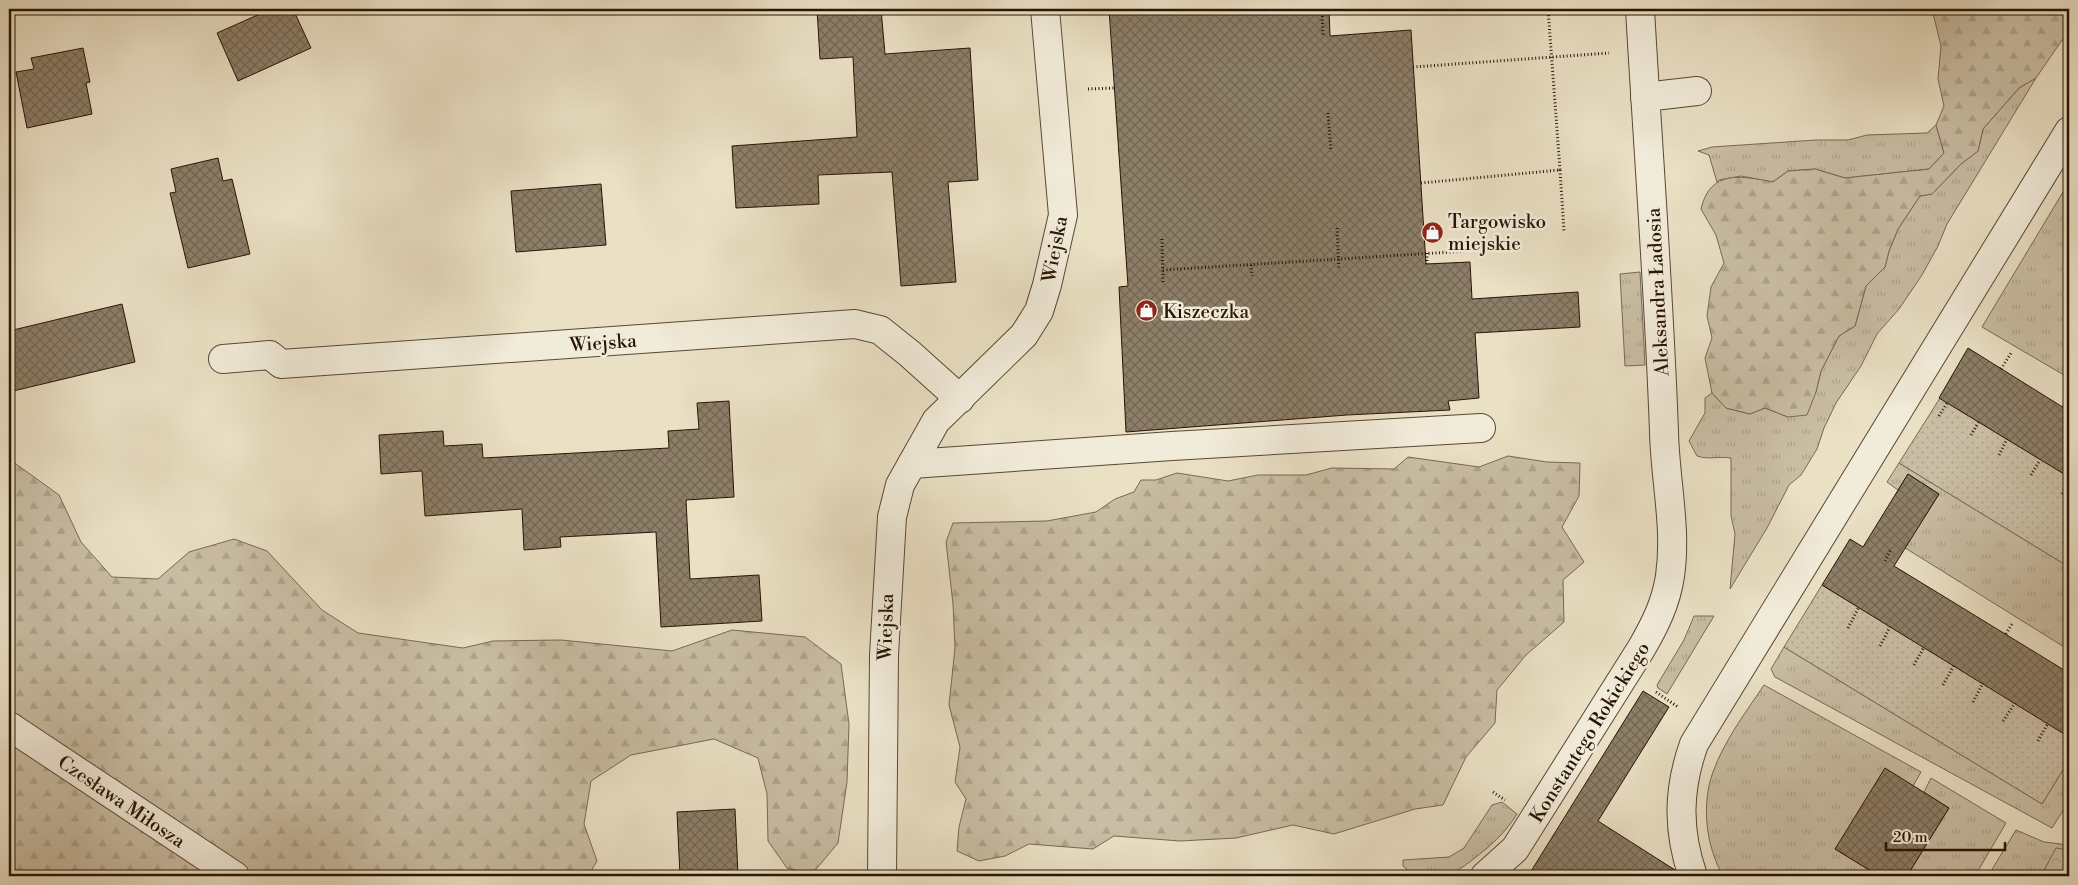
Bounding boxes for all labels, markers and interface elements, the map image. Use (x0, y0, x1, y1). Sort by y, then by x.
street label: Aleksandra Ładosia (1642, 207, 1674, 378)
place label: Targowisko miejskie (1448, 210, 1546, 256)
street label: Wiejska (1037, 214, 1073, 285)
shop icon: Targowisko miejskie (1420, 220, 1444, 244)
shop icon: Kiszeczka (1135, 299, 1159, 323)
place label: Kiszeczka (1163, 300, 1249, 324)
street label: Wiejska (568, 329, 638, 357)
street label: Wiejska (873, 593, 899, 662)
street label: Konstantego Rokickiego (1524, 638, 1655, 827)
street label: Czesława Miłosza (53, 750, 190, 853)
scale bar (1886, 820, 2004, 852)
text: 20 m (1893, 828, 1928, 847)

